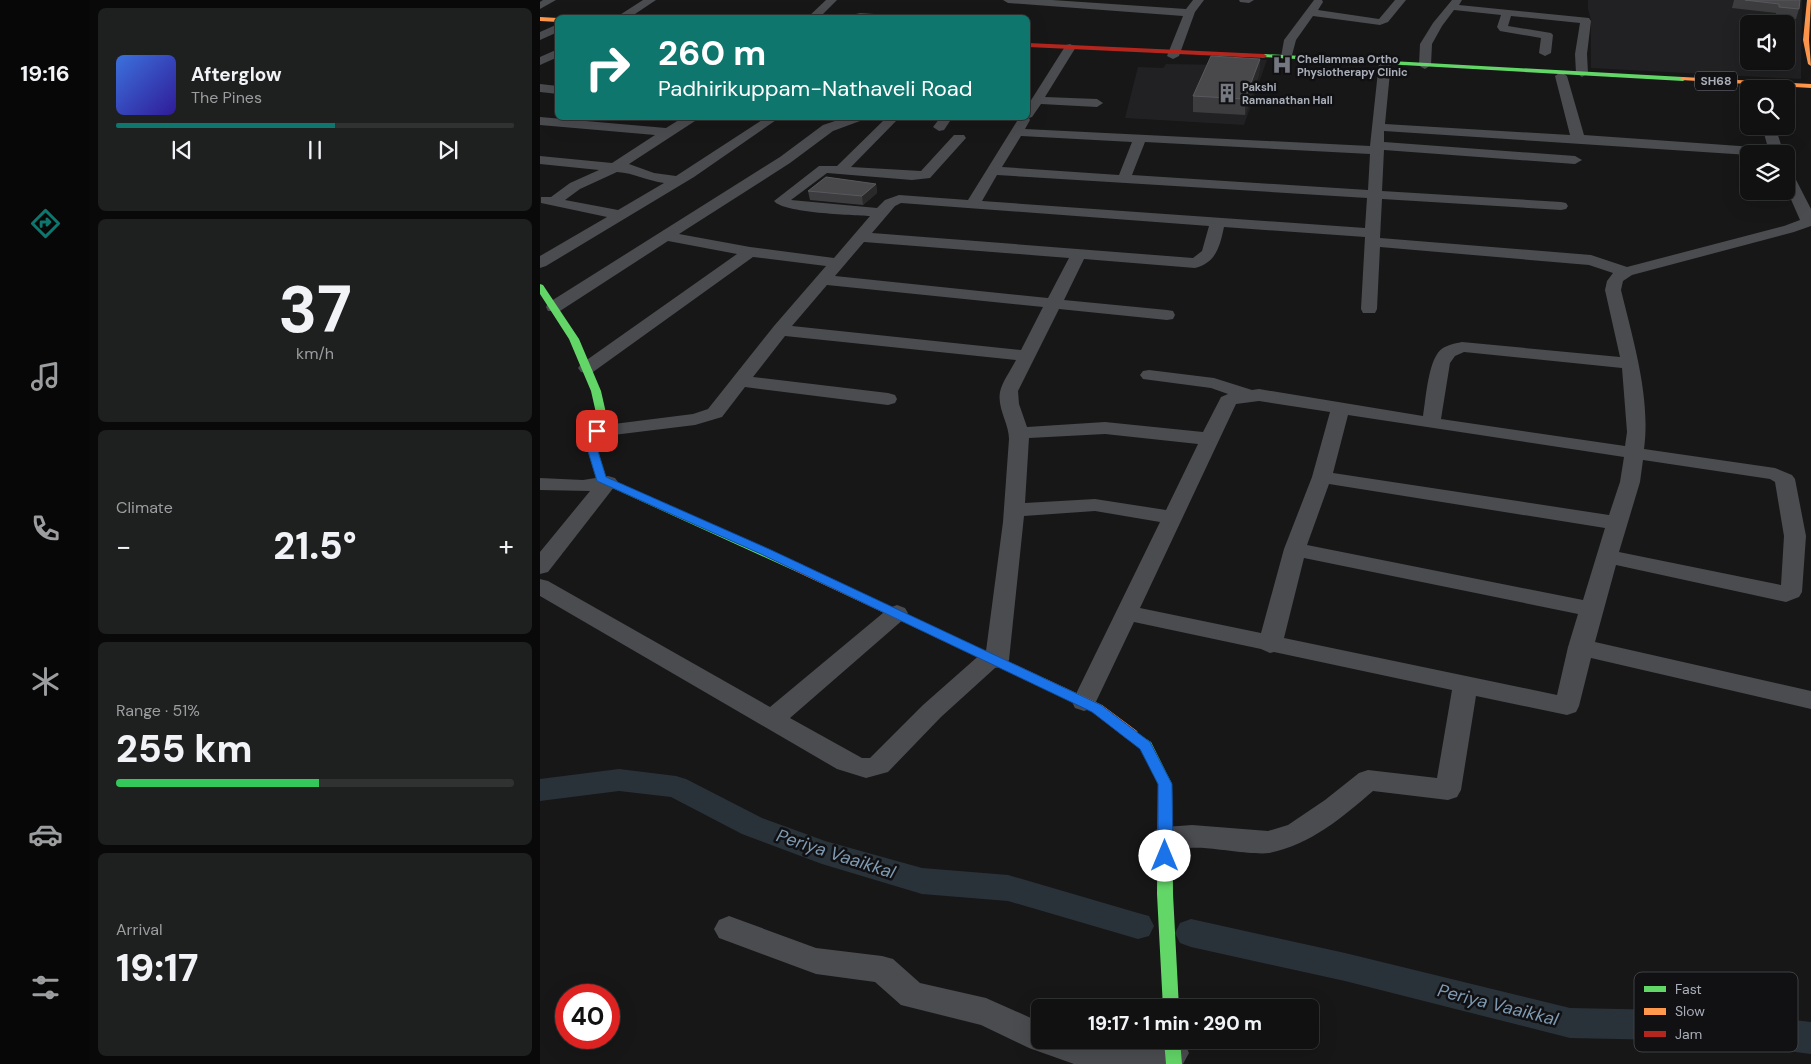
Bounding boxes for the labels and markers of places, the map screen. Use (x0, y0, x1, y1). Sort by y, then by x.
place label: Chellammaa Ortho Physiotherapy Clinic (1297, 52, 1408, 79)
hospital icon: Chellammaa Ortho Physiotherapy Clinic (1271, 54, 1293, 76)
place label: Pakshi Ramanathan Hall (1242, 80, 1333, 107)
building icon: Pakshi Ramanathan Hall (1216, 82, 1238, 104)
pin (576, 410, 618, 452)

